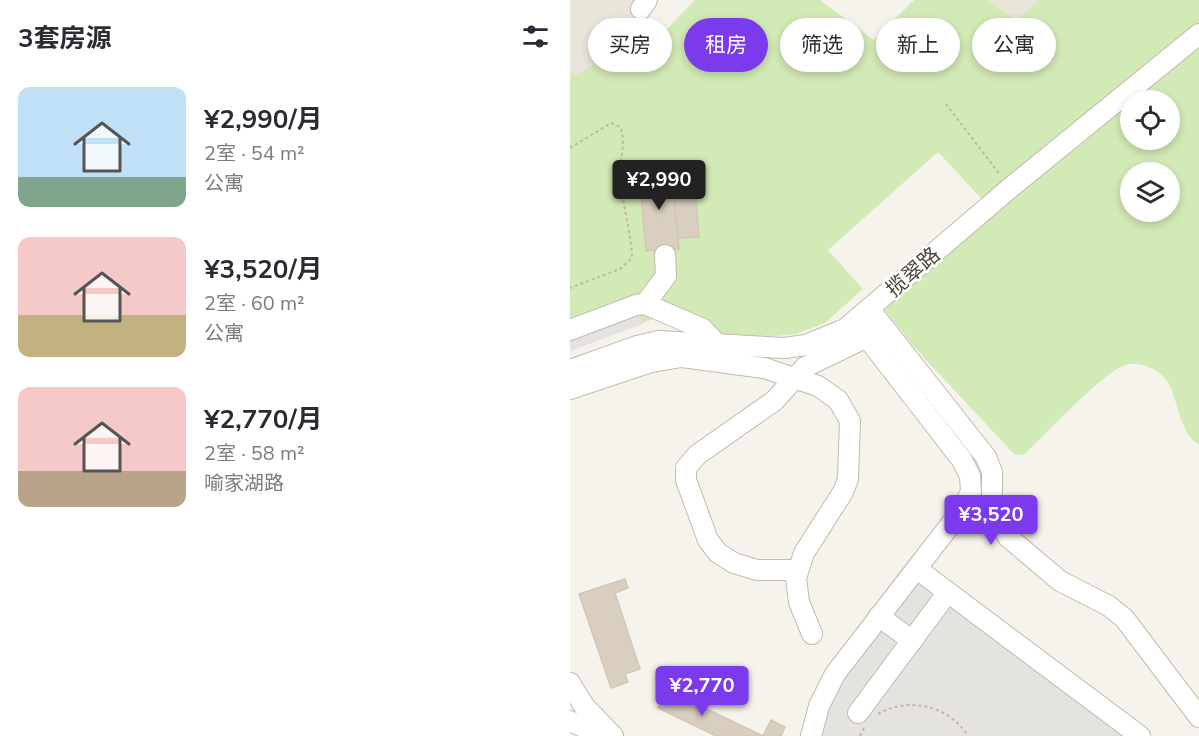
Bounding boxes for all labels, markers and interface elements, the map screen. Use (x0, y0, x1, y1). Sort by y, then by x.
chip: 买房 (588, 18, 672, 72)
chip: 租房 (684, 18, 768, 72)
chip: 筛选 (780, 18, 864, 72)
chip: 新上 (876, 18, 960, 72)
chip: 公寓 (972, 18, 1056, 72)
icon: filters (519, 20, 552, 53)
text: 3套房源 (18, 21, 112, 56)
map controls (1120, 90, 1180, 222)
button: locate (1120, 90, 1180, 150)
text: ¥2,990/月 (204, 102, 323, 137)
icon: home (66, 111, 138, 183)
text: 2室 · 54 m² (204, 140, 305, 167)
pin: ¥2,990 (610, 160, 708, 211)
button: layers (1120, 162, 1180, 222)
text: ¥2,990 (627, 166, 691, 193)
text: 公寓 (204, 170, 244, 197)
street label: 揽翠路 (880, 241, 946, 303)
text: ¥3,520/月 (204, 252, 323, 287)
icon: home (66, 261, 138, 333)
text: 2室 · 60 m² (204, 290, 305, 317)
text: 公寓 (204, 320, 244, 347)
text: ¥2,770/月 (204, 402, 323, 437)
icon: home (66, 411, 138, 483)
text: 2室 · 58 m² (204, 440, 305, 467)
text: 喻家湖路 (204, 470, 284, 497)
pin: ¥3,520 (942, 495, 1040, 546)
text: ¥3,520 (959, 501, 1023, 528)
pin: ¥2,770 (653, 666, 751, 717)
text: ¥2,770 (670, 672, 734, 699)

